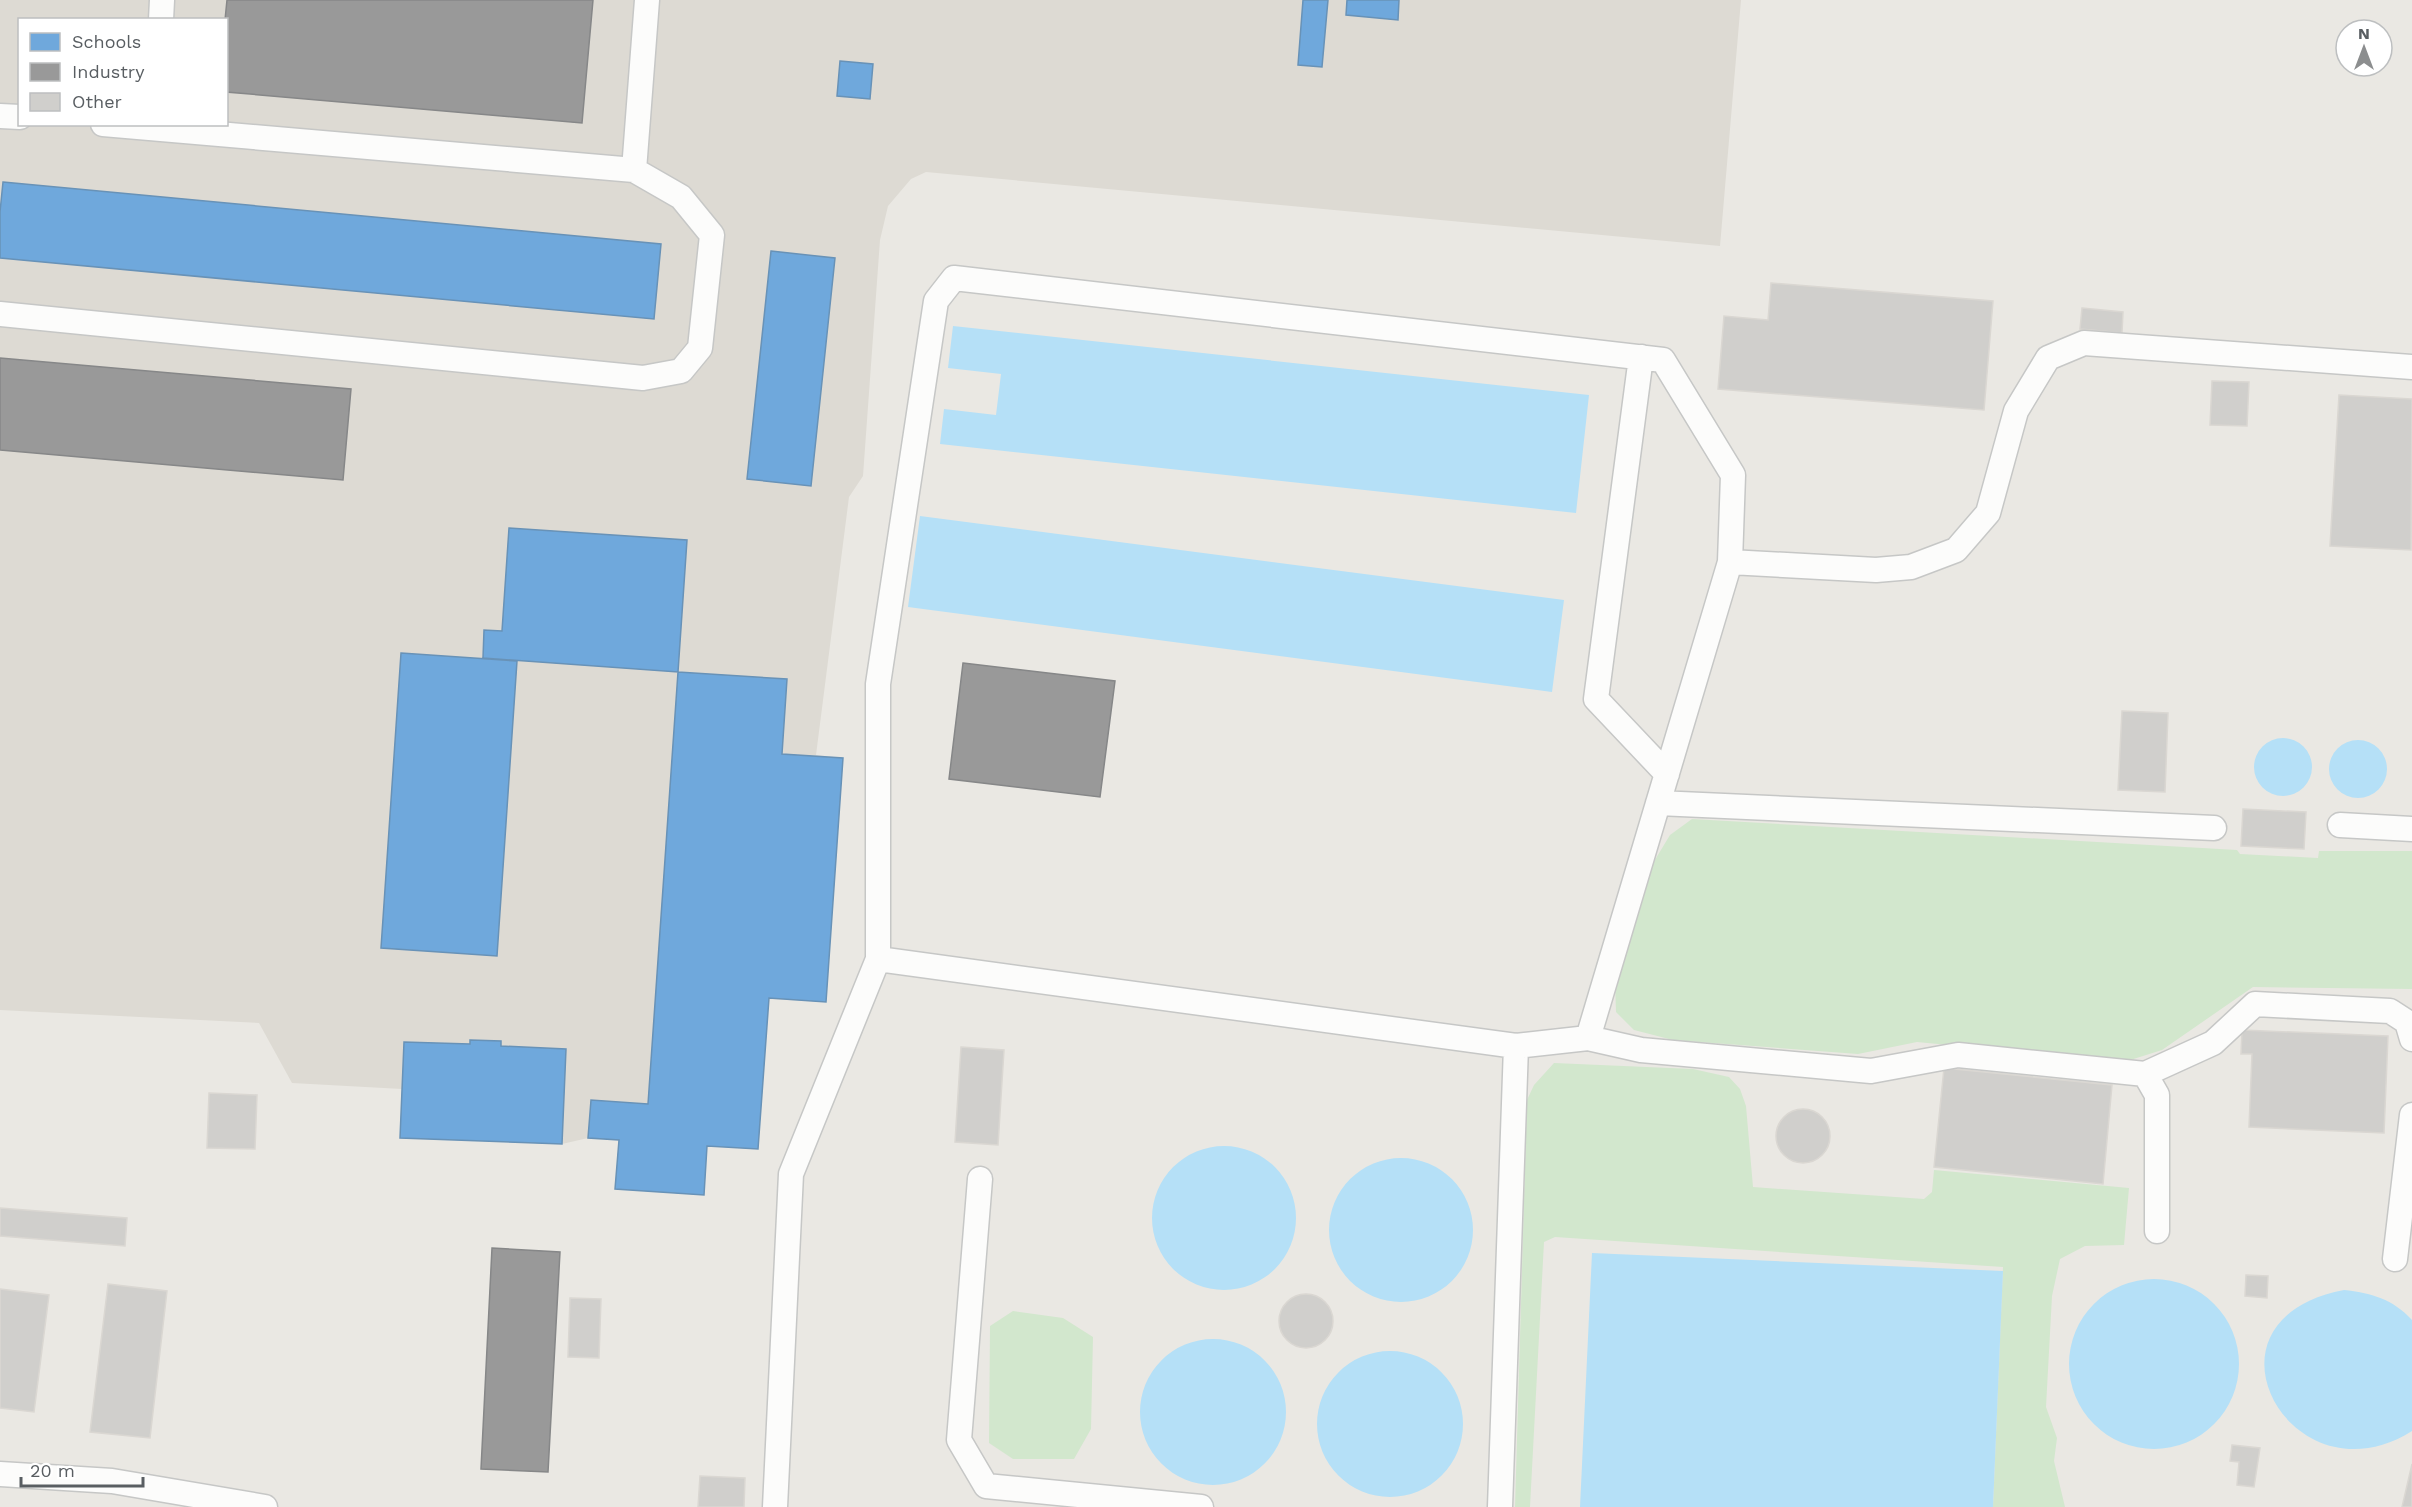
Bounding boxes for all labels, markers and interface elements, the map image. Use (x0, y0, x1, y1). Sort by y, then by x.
legend (18, 18, 228, 126)
north arrow (2334, 18, 2394, 78)
text: N (2358, 24, 2370, 43)
text: Schools (72, 31, 141, 52)
text: Industry (72, 61, 145, 82)
text: Other (72, 91, 122, 112)
scale bar (21, 1450, 142, 1488)
text: 20 m (30, 1460, 75, 1481)

